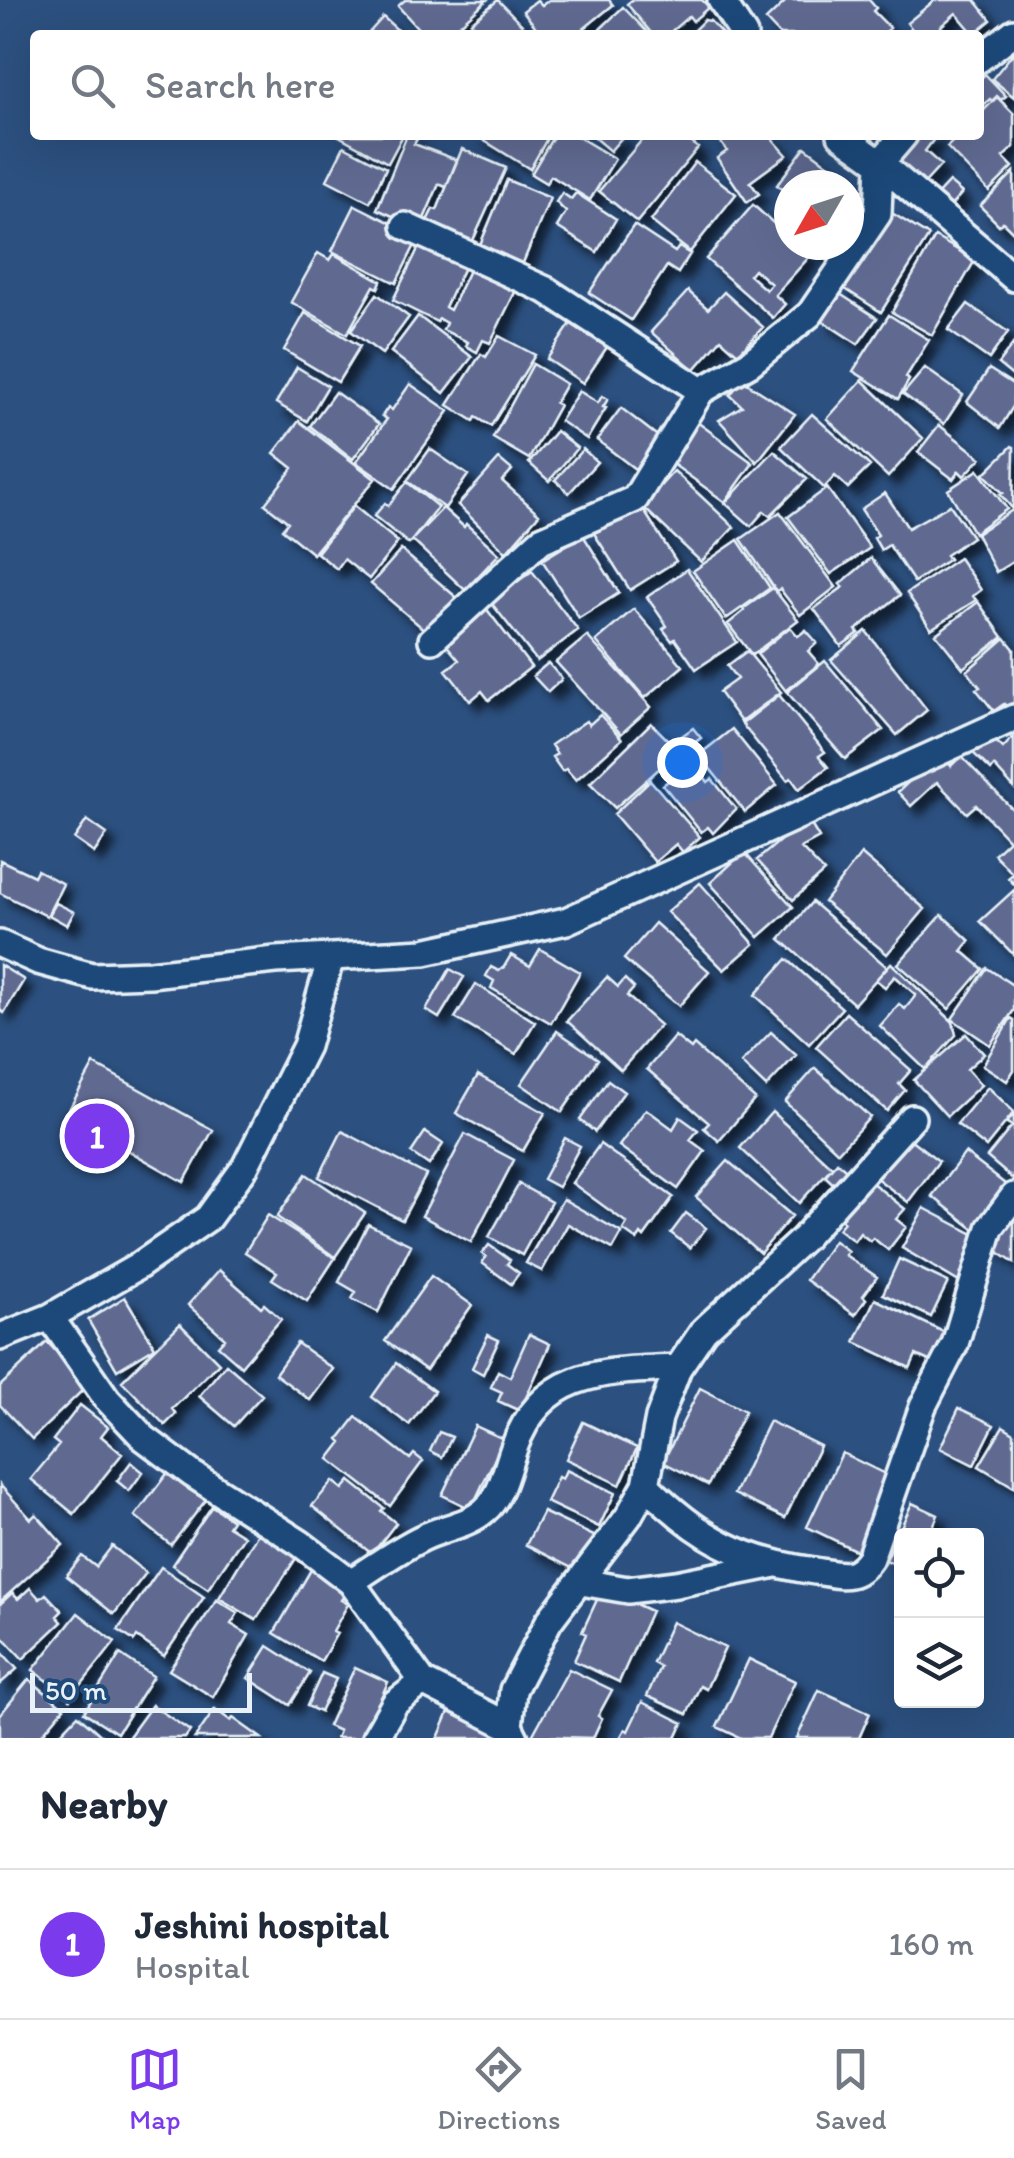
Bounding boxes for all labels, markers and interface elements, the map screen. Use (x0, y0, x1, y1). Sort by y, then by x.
search box (30, 30, 984, 140)
icon: search (65, 58, 120, 113)
text: Search here (145, 62, 336, 108)
north arrow (774, 170, 864, 260)
your location (657, 737, 708, 788)
pin: 1 (64, 1098, 130, 1174)
map controls (894, 1528, 984, 1708)
button: locate (894, 1528, 984, 1618)
button: layers (894, 1618, 984, 1708)
scale bar (30, 1668, 252, 1712)
text: 50 m (45, 1673, 107, 1707)
text: Nearby (40, 1778, 167, 1829)
text: Jeshini hospital (135, 1902, 389, 1948)
text: 1 (65, 1925, 80, 1963)
text: 160 m (888, 1925, 974, 1963)
text: Hospital (135, 1948, 249, 1986)
tab: Map (127, 2042, 182, 2136)
tab: Directions (437, 2042, 560, 2136)
tab: Saved (815, 2042, 887, 2136)

